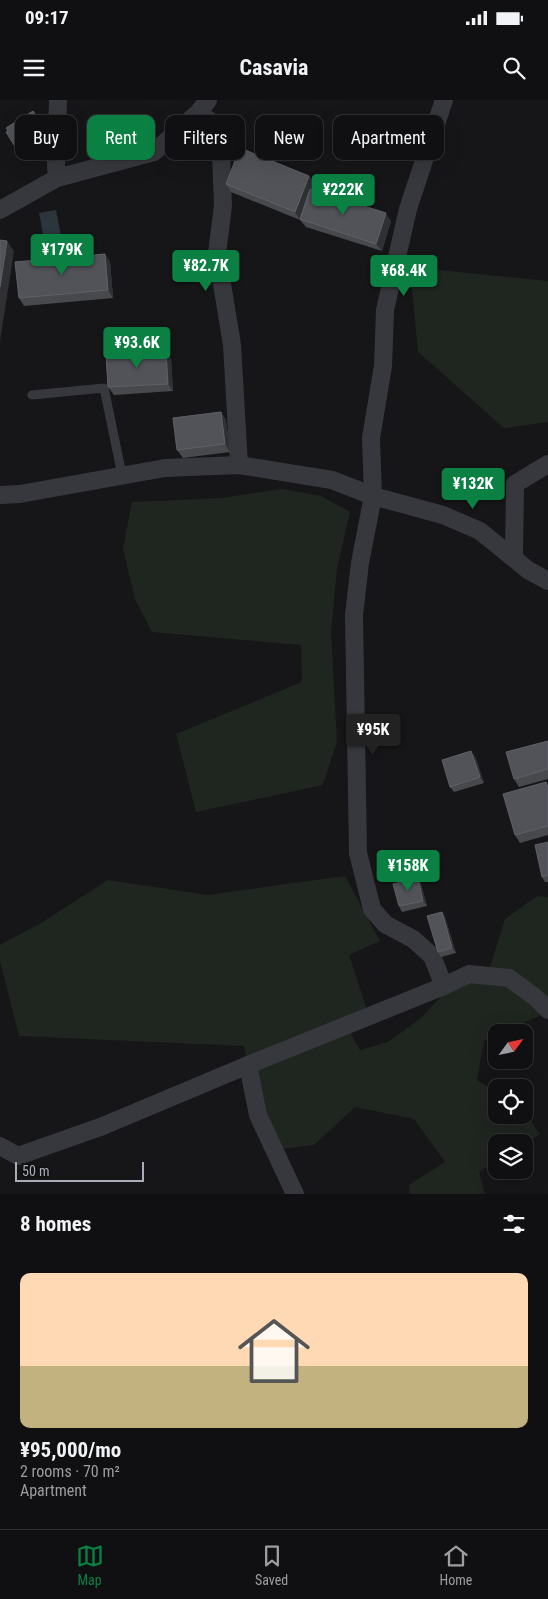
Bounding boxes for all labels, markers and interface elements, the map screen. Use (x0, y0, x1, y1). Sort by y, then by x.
text: 09:17 (25, 6, 69, 29)
icon: menu (20, 54, 48, 82)
icon: search (500, 54, 528, 82)
text: Casavia (240, 55, 308, 80)
chip: Buy (15, 115, 77, 160)
chip: Rent (87, 115, 155, 160)
chip: Filters (165, 115, 245, 160)
chip: New (255, 115, 323, 160)
chip: Apartment (333, 115, 444, 160)
pin: ¥222K (308, 174, 378, 216)
text: ¥222K (323, 180, 363, 199)
pin: ¥179K (27, 234, 97, 276)
text: ¥179K (42, 240, 82, 259)
pin: ¥82.7K (165, 250, 247, 292)
pin: ¥68.4K (363, 254, 445, 297)
text: ¥82.7K (183, 256, 229, 275)
text: ¥68.4K (381, 261, 427, 280)
pin: ¥93.6K (96, 326, 178, 369)
text: ¥93.6K (114, 333, 160, 352)
pin: ¥132K (438, 468, 508, 510)
text: ¥132K (453, 474, 493, 493)
pin: ¥95K (343, 714, 403, 756)
text: ¥95K (357, 720, 389, 739)
pin: ¥158K (373, 850, 443, 892)
text: ¥158K (388, 856, 428, 875)
north arrow (488, 1024, 532, 1069)
map controls (488, 1024, 533, 1179)
button: locate (488, 1079, 533, 1124)
button: layers (488, 1134, 533, 1179)
scale bar (15, 1159, 144, 1182)
text: 50 m (22, 1163, 50, 1179)
icon: filters (500, 1210, 528, 1238)
text: 8 homes (20, 1212, 91, 1236)
icon: home (229, 1306, 319, 1396)
text: ¥95,000/mo (20, 1438, 121, 1462)
text: 2 rooms · 70 m² (20, 1462, 120, 1481)
text: Apartment (20, 1481, 87, 1500)
tab: Map (76, 1542, 104, 1588)
tab: Saved (255, 1542, 288, 1588)
tab: Home (440, 1542, 472, 1588)

